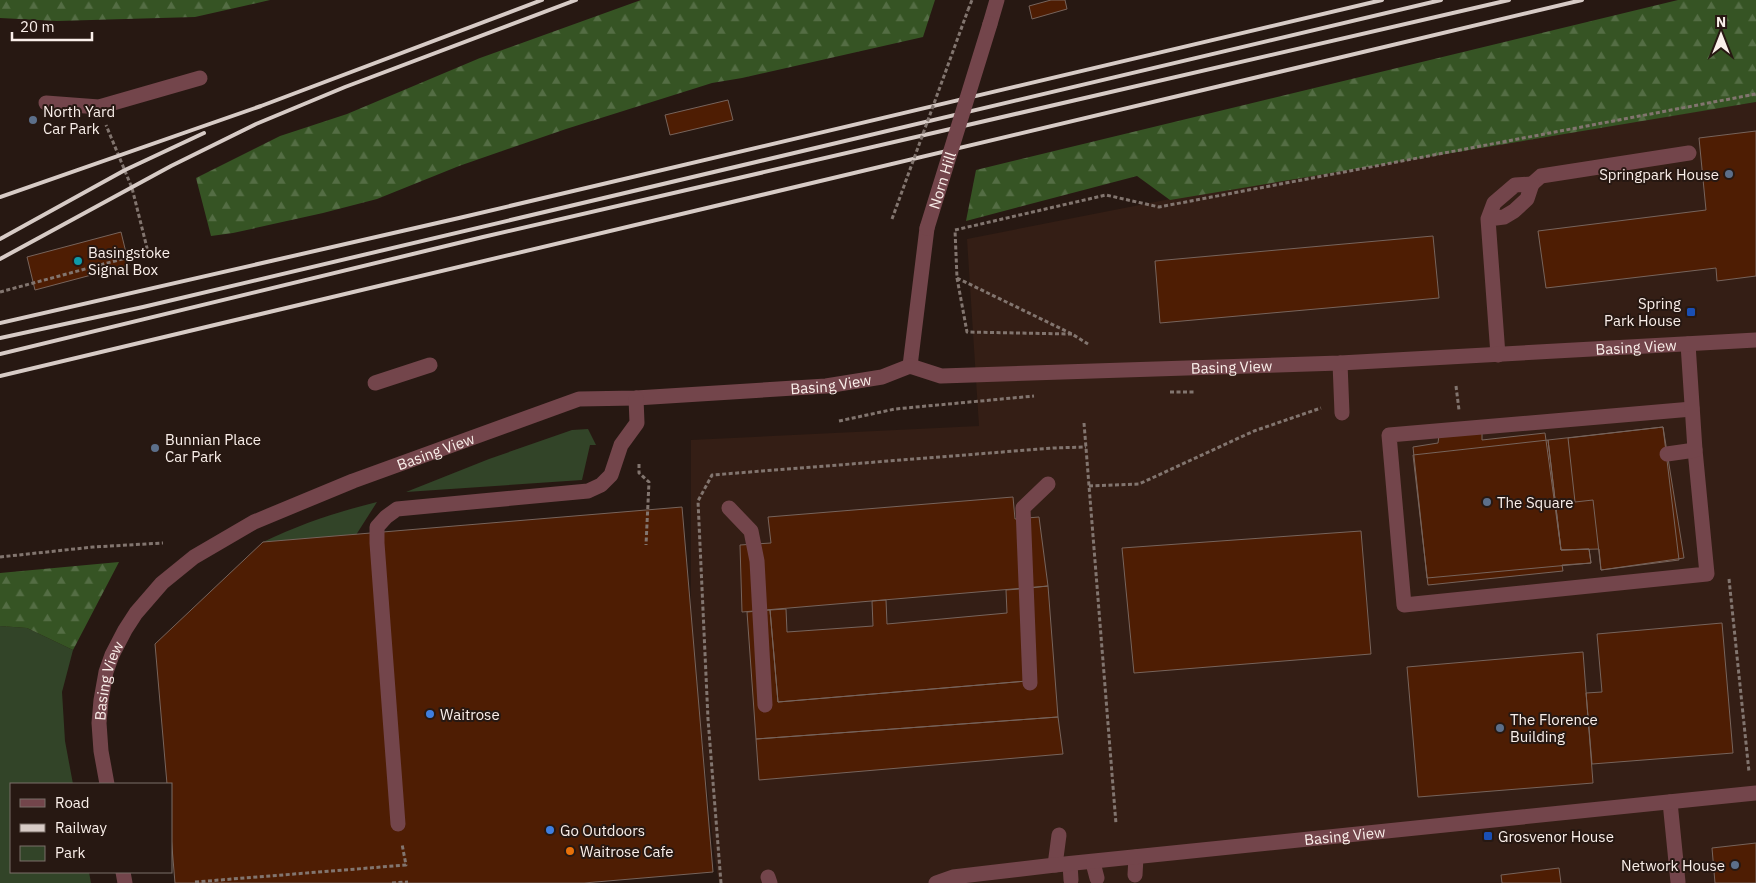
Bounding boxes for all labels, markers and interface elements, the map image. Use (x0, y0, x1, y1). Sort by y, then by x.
scale bar (12, 10, 92, 42)
north arrow (1696, 10, 1746, 60)
text: N (1716, 13, 1726, 31)
text: 20 m (20, 17, 55, 36)
place label: North Yard Car Park (43, 102, 115, 138)
marker: North Yard Car Park (27, 114, 39, 126)
street label: Norn Hill (924, 149, 960, 211)
place label: Springpark House (1599, 165, 1719, 184)
marker: Springpark House (1723, 168, 1735, 180)
place label: Basingstoke Signal Box (88, 243, 170, 279)
marker: Basingstoke Signal Box (72, 255, 84, 267)
place label: Spring Park House (1604, 294, 1681, 330)
marker: Spring Park House (1685, 306, 1697, 318)
street label: Basing View (1595, 335, 1678, 358)
street label: Basing View (1190, 356, 1273, 377)
street label: Basing View (790, 369, 873, 398)
street label: Basing View (394, 428, 478, 474)
place label: Bunnian Place Car Park (165, 430, 261, 466)
marker: Bunnian Place Car Park (149, 442, 161, 454)
place label: The Square (1497, 493, 1574, 512)
marker: The Square (1481, 496, 1493, 508)
street label: Basing View (90, 637, 127, 721)
place label: Waitrose (440, 705, 500, 724)
marker: Waitrose (424, 708, 436, 720)
place label: The Florence Building (1510, 710, 1598, 746)
marker: The Florence Building (1494, 722, 1506, 734)
legend (10, 783, 172, 873)
text: Road (55, 793, 90, 812)
text: Railway (55, 818, 108, 837)
place label: Go Outdoors (560, 821, 645, 840)
street label: Basing View (1303, 822, 1387, 849)
marker: Go Outdoors (544, 824, 556, 836)
place label: Grosvenor House (1498, 827, 1614, 846)
marker: Grosvenor House (1482, 830, 1494, 842)
place label: Waitrose Cafe (580, 842, 674, 861)
text: Park (55, 843, 85, 862)
marker: Waitrose Cafe (564, 845, 576, 857)
place label: Network House (1621, 856, 1725, 875)
marker: Network House (1729, 859, 1741, 871)

